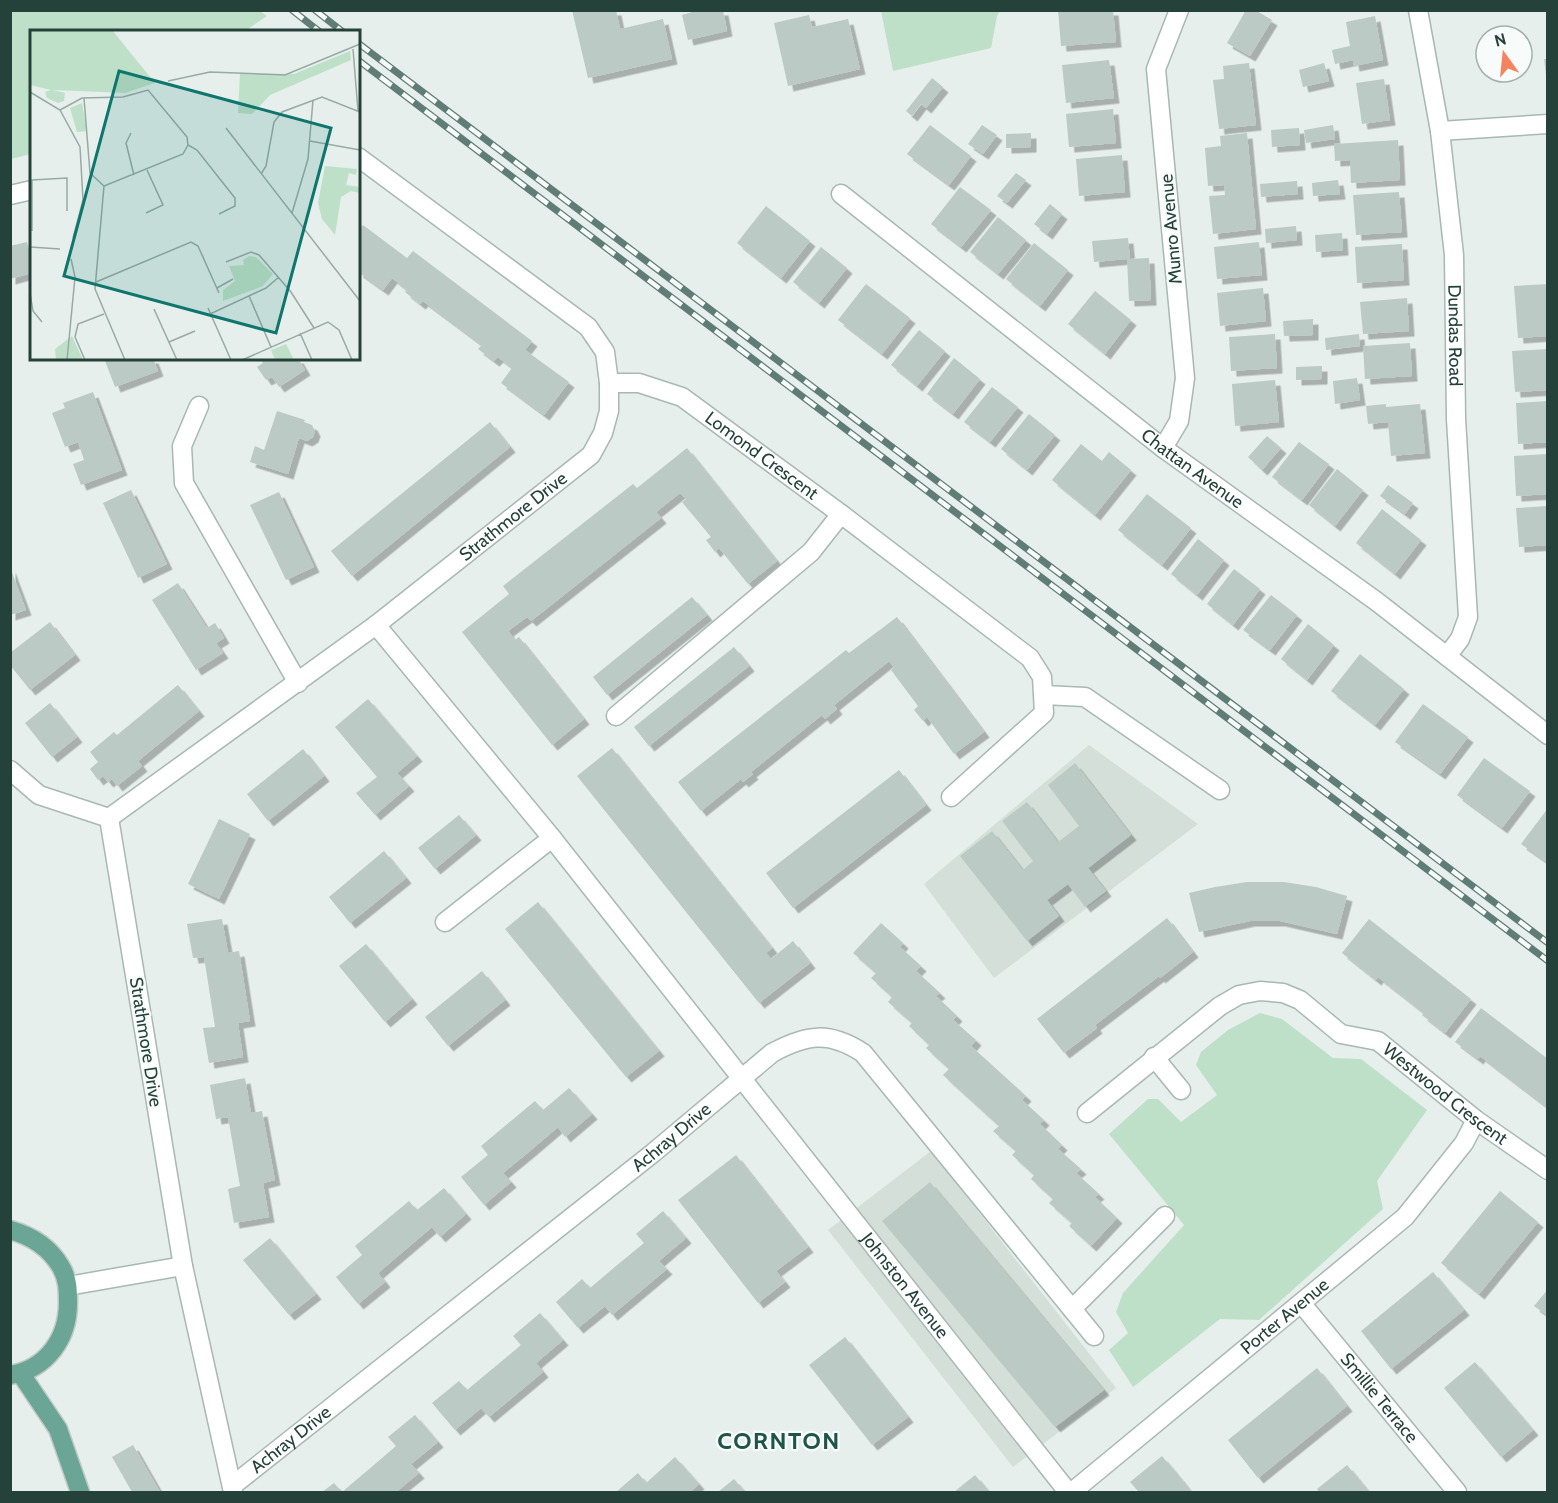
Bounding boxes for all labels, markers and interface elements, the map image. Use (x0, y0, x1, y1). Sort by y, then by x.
north arrow (1474, 24, 1534, 84)
text: N (1492, 29, 1508, 51)
inset map (30, 30, 360, 360)
street label: Munro Avenue (1155, 173, 1187, 285)
street label: Dundas Road (1443, 284, 1467, 386)
street label: Lomond Crescent (701, 407, 822, 504)
street label: Chattan Avenue (1137, 424, 1248, 513)
street label: Strathmore Drive (455, 467, 572, 566)
street label: Strathmore Drive (125, 976, 167, 1108)
street label: Westwood Crescent (1378, 1038, 1512, 1149)
street label: Achray Drive (627, 1098, 715, 1176)
street label: Johnston Avenue (856, 1227, 954, 1343)
street label: Porter Avenue (1236, 1273, 1333, 1359)
street label: Smillie Terrace (1336, 1348, 1423, 1447)
street label: Achray Drive (246, 1401, 335, 1478)
district label: CORNTON (717, 1426, 841, 1455)

